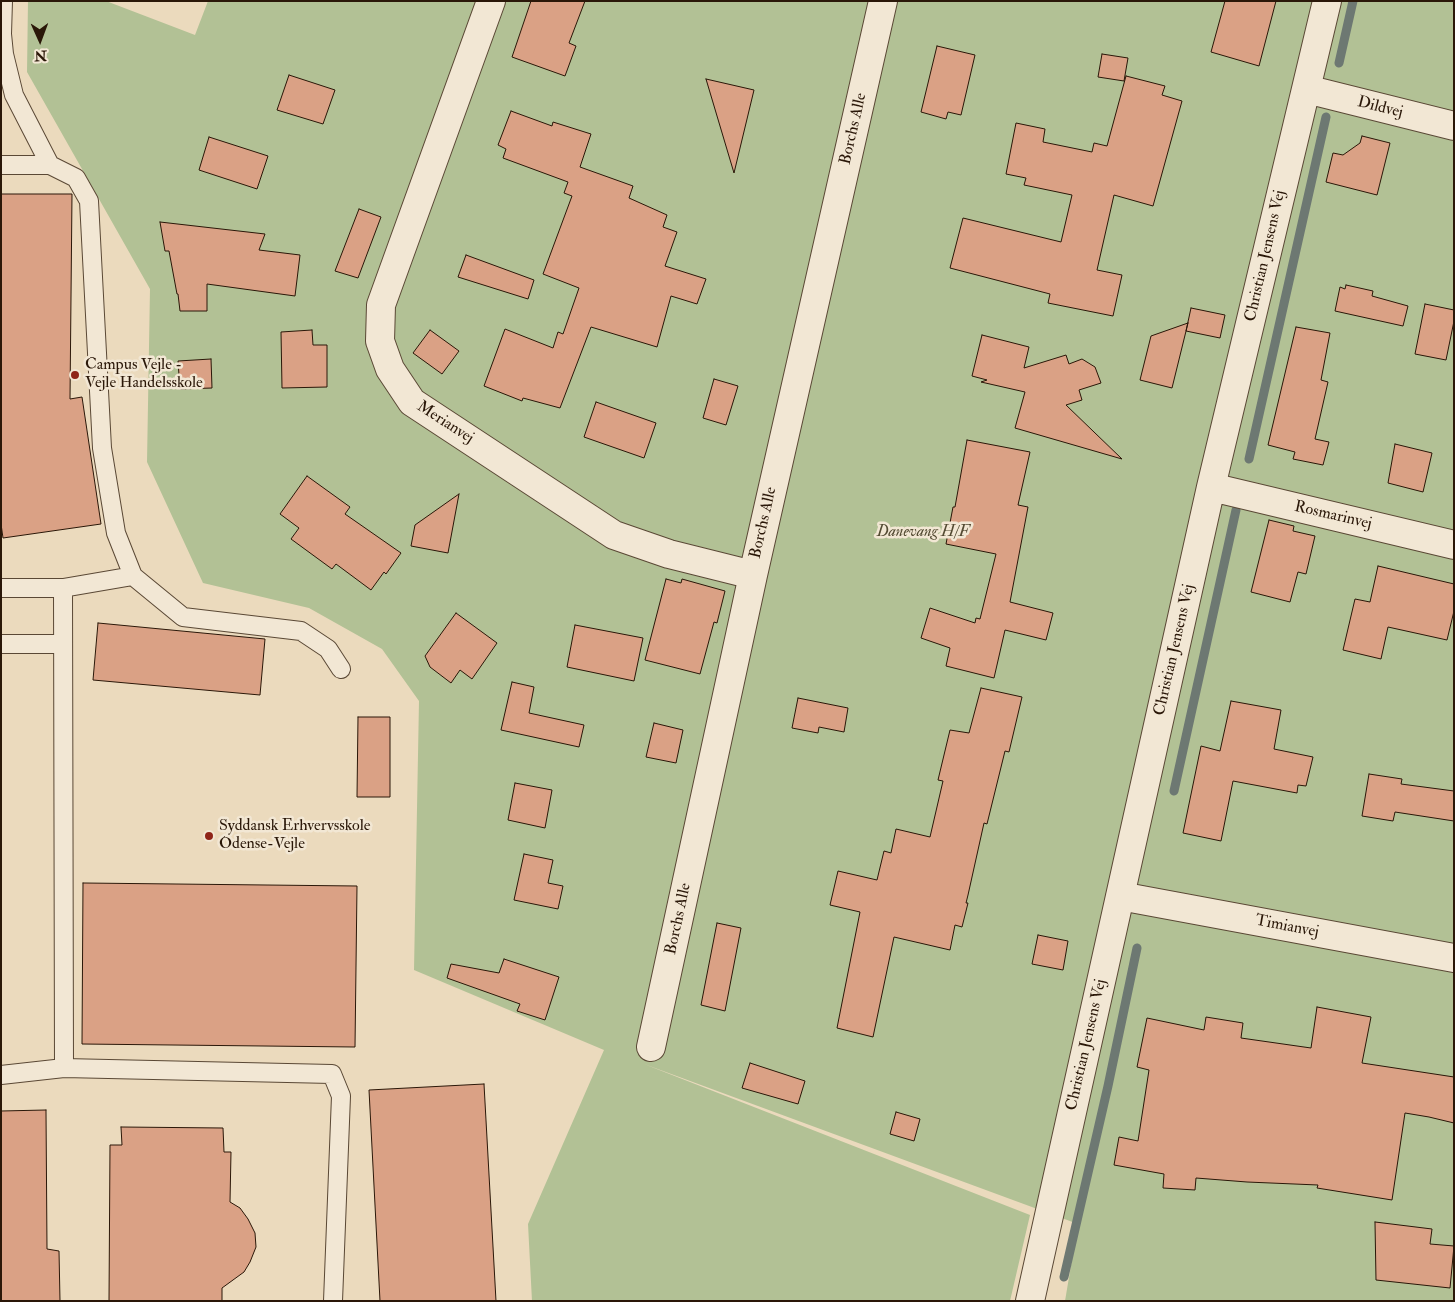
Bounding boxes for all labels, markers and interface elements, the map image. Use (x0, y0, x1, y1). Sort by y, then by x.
north arrow (15, 15, 65, 65)
text: N (34, 47, 47, 64)
street label: Borchs Alle (836, 91, 872, 167)
street label: Dildvej (1355, 93, 1405, 123)
street label: Christian Jensens Vej (1242, 188, 1290, 324)
place label: Campus Vejle - Vejle Handelsskole (85, 356, 203, 394)
marker: Campus Vejle - Vejle Handelsskole (69, 369, 81, 381)
street label: Merianvej (413, 398, 477, 448)
street label: Borchs Alle (746, 485, 782, 561)
street label: Rosmarinvej (1292, 498, 1374, 534)
park label: Danevang H/F (877, 523, 969, 543)
street label: Christian Jensens Vej (1151, 582, 1199, 718)
place label: Syddansk Erhvervsskole Odense-Vejle (219, 817, 370, 855)
marker: Syddansk Erhvervsskole Odense-Vejle (203, 830, 215, 842)
street label: Borchs Alle (662, 881, 696, 957)
street label: Timianvej (1254, 911, 1320, 943)
street label: Christian Jensens Vej (1063, 977, 1111, 1113)

